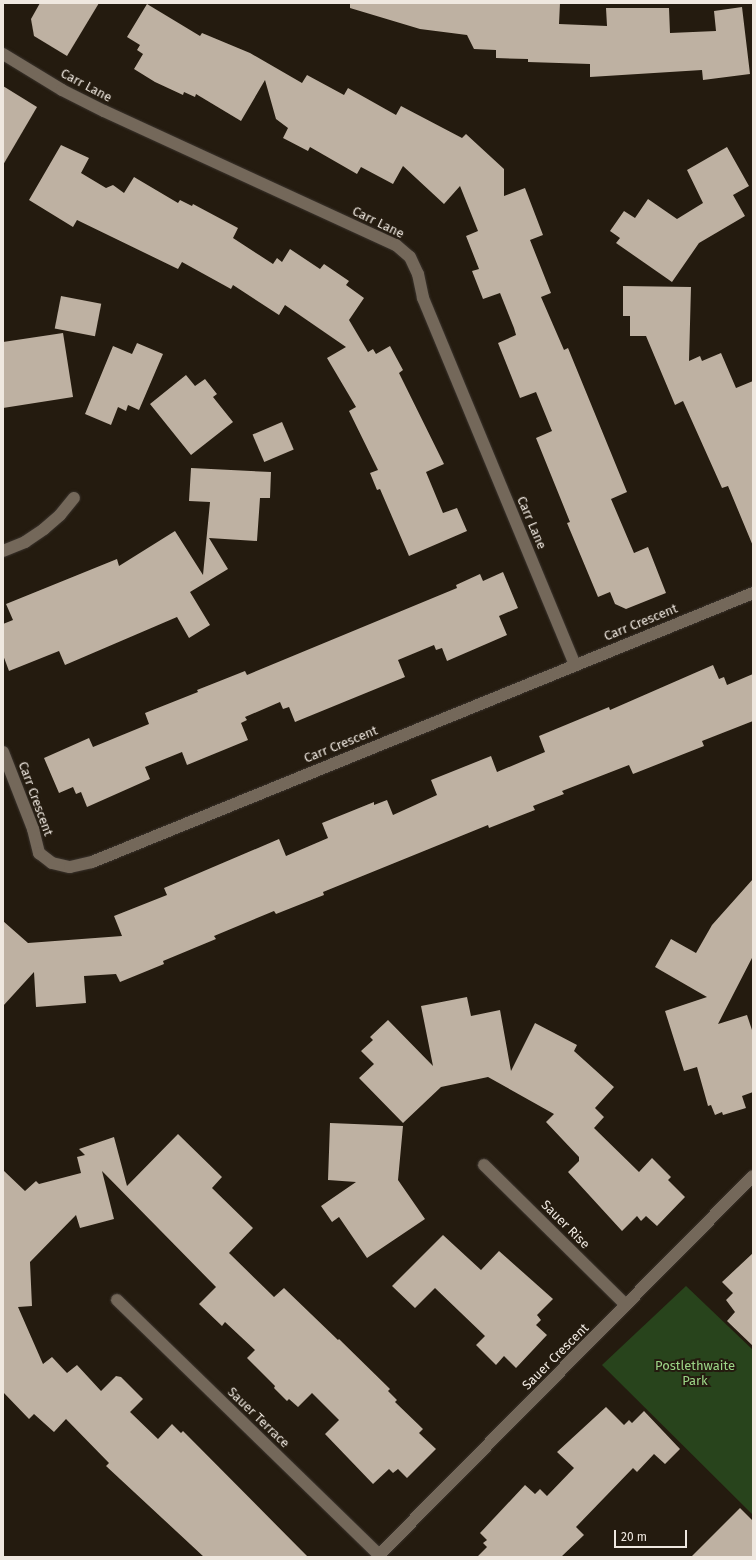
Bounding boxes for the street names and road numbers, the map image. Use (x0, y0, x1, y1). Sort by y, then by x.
street label: Carr Lane (58, 66, 114, 106)
street label: Carr Lane (349, 204, 407, 242)
street label: Carr Lane (513, 494, 549, 552)
street label: Carr Crescent (602, 601, 680, 645)
street label: Carr Crescent (302, 723, 380, 767)
street label: Carr Crescent (14, 760, 56, 838)
street label: Sauer Rise (538, 1198, 592, 1252)
street label: Sauer Crescent (520, 1321, 592, 1393)
street label: Sauer Terrace (224, 1385, 292, 1451)

